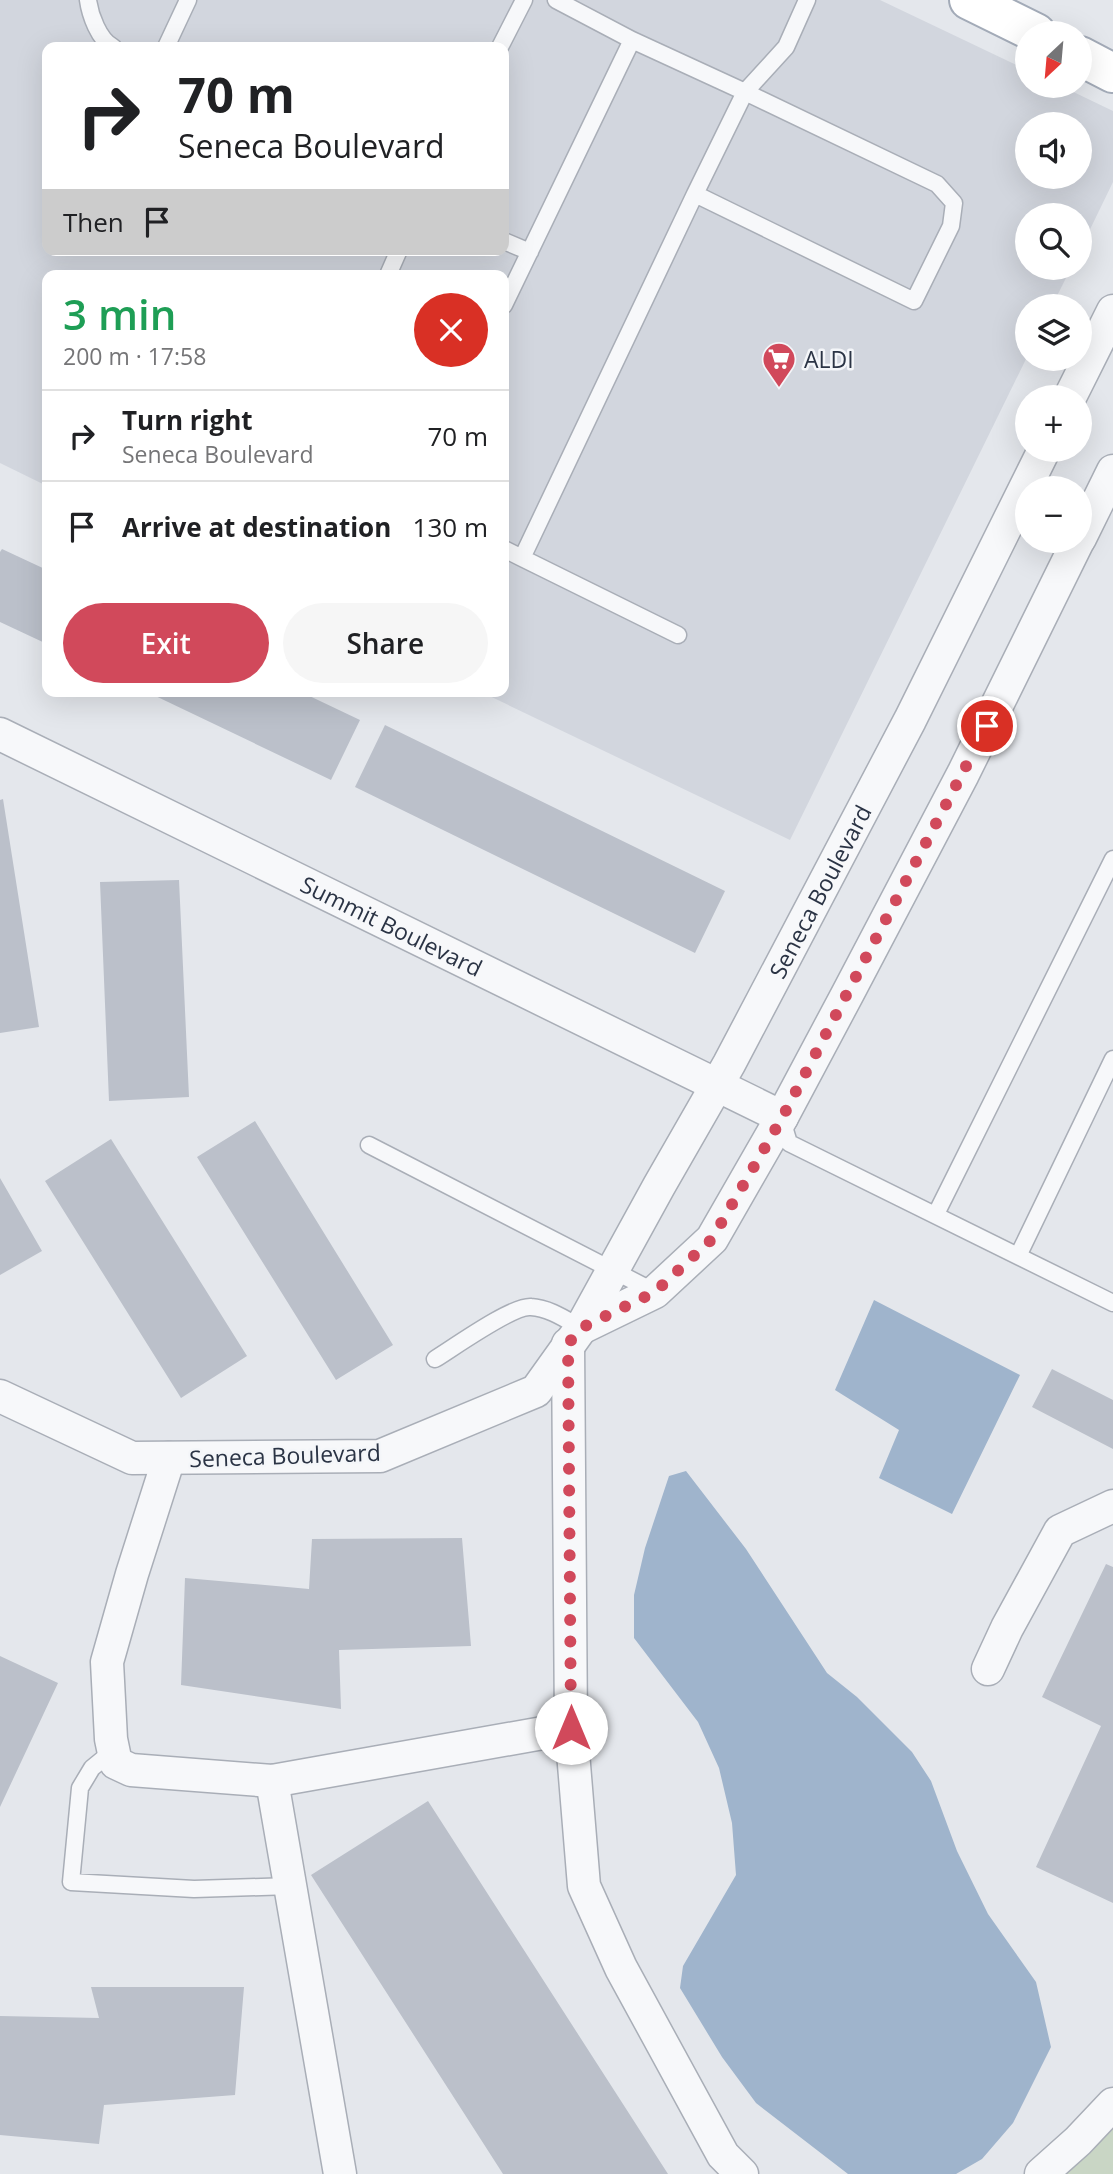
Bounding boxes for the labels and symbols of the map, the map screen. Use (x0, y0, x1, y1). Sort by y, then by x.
north arrow (1015, 21, 1092, 98)
supermarket icon: ALDI (760, 340, 798, 389)
place label: ALDI (804, 343, 854, 375)
pin (957, 696, 1017, 756)
street label: Seneca Boulevard (761, 799, 879, 984)
street label: Summit Boulevard (295, 868, 488, 984)
street label: Seneca Boulevard (189, 1436, 381, 1474)
position arrow (534, 1691, 608, 1765)

